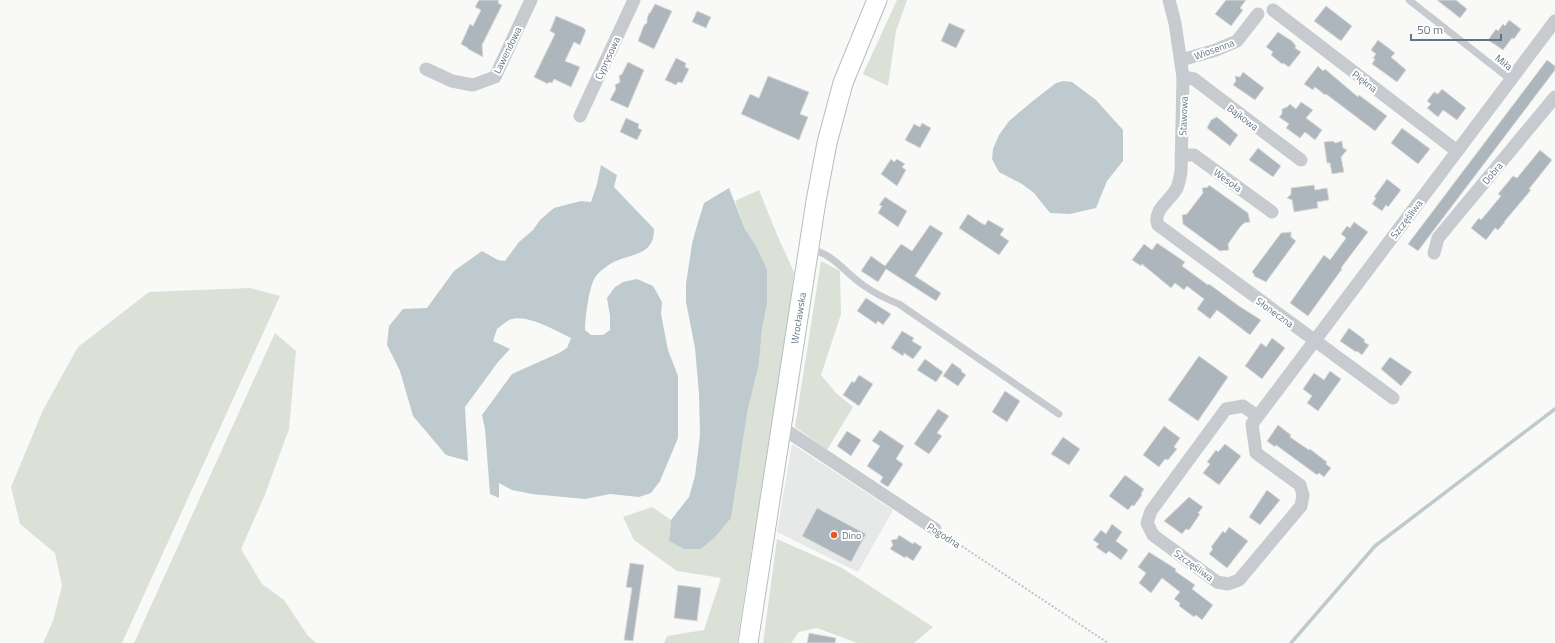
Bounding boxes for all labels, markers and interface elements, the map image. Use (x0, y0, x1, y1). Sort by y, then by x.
scale bar (1411, 16, 1501, 42)
text: 50 m (1417, 20, 1443, 39)
street label: Lawendowa (490, 24, 525, 76)
street label: Cyprysowa (591, 34, 624, 82)
street label: Wiosenna (1192, 35, 1236, 64)
street label: Miła (1492, 51, 1516, 74)
street label: Piękna (1349, 67, 1380, 96)
street label: Stawowa (1175, 96, 1192, 136)
street label: Bajkowa (1224, 101, 1262, 134)
street label: Dobra (1478, 159, 1506, 188)
street label: Wesoła (1210, 165, 1245, 196)
street label: Szczęśliwa (1387, 197, 1426, 242)
street label: Wrocławska (787, 291, 810, 345)
street label: Słoneczna (1253, 294, 1297, 331)
street label: Pogodna (924, 519, 963, 552)
place label: Dino (842, 528, 861, 543)
marker: Dino (829, 530, 839, 540)
street label: Szczęśliwa (1171, 546, 1217, 585)

